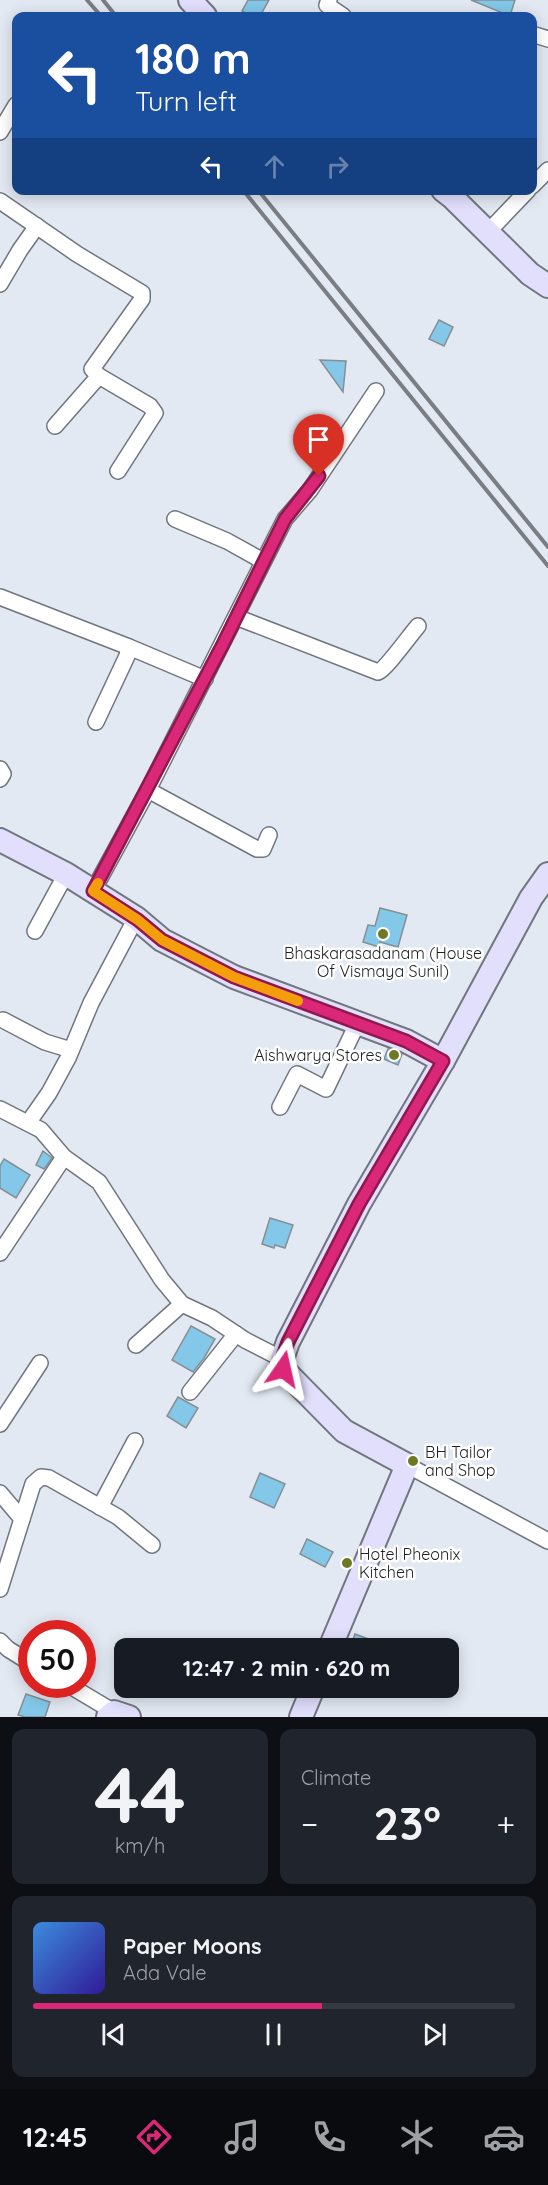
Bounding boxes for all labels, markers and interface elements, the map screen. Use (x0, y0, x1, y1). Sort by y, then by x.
text: 180 m (135, 32, 251, 85)
icon: left (36, 36, 114, 114)
text: Turn left (135, 84, 237, 118)
icon: left (195, 150, 228, 183)
icon: ahead (258, 150, 291, 183)
icon: right (321, 150, 354, 183)
pin (293, 414, 344, 476)
icon: arrive (302, 423, 335, 456)
marker: Bhaskarasadanam (House Of Vismaya Sunil) (376, 927, 390, 941)
place label: Bhaskarasadanam (House Of Vismaya Sunil) (284, 943, 482, 981)
place label: Aishwarya Stores (254, 1045, 382, 1065)
marker: Aishwarya Stores (387, 1048, 401, 1062)
position arrow (251, 1337, 315, 1401)
place label: BH Tailor and Shop (425, 1442, 495, 1480)
marker: BH Tailor and Shop (406, 1454, 420, 1468)
place label: Hotel Pheonix Kitchen (359, 1544, 461, 1582)
marker: Hotel Pheonix Kitchen (340, 1556, 354, 1570)
speed limit sign: 50 (18, 1620, 96, 1698)
text: 12:47 · 2 min · 620 m (183, 1654, 390, 1682)
text: 44 (94, 1745, 186, 1843)
text: Climate (301, 1765, 371, 1790)
text: 23° (374, 1795, 441, 1851)
text: − (301, 1803, 318, 1844)
text: + (496, 1803, 515, 1844)
text: km/h (115, 1833, 165, 1858)
text: Paper Moons (123, 1932, 262, 1960)
text: Ada Vale (123, 1960, 207, 1985)
icon: previous (97, 2018, 130, 2051)
icon: pause (257, 2018, 290, 2051)
icon: next (418, 2018, 451, 2051)
icon: directions (133, 2116, 175, 2158)
icon: music (221, 2116, 263, 2158)
icon: phone (308, 2116, 350, 2158)
icon: climate (396, 2116, 438, 2158)
icon: car (483, 2116, 525, 2158)
text: 12:45 (23, 2120, 87, 2154)

